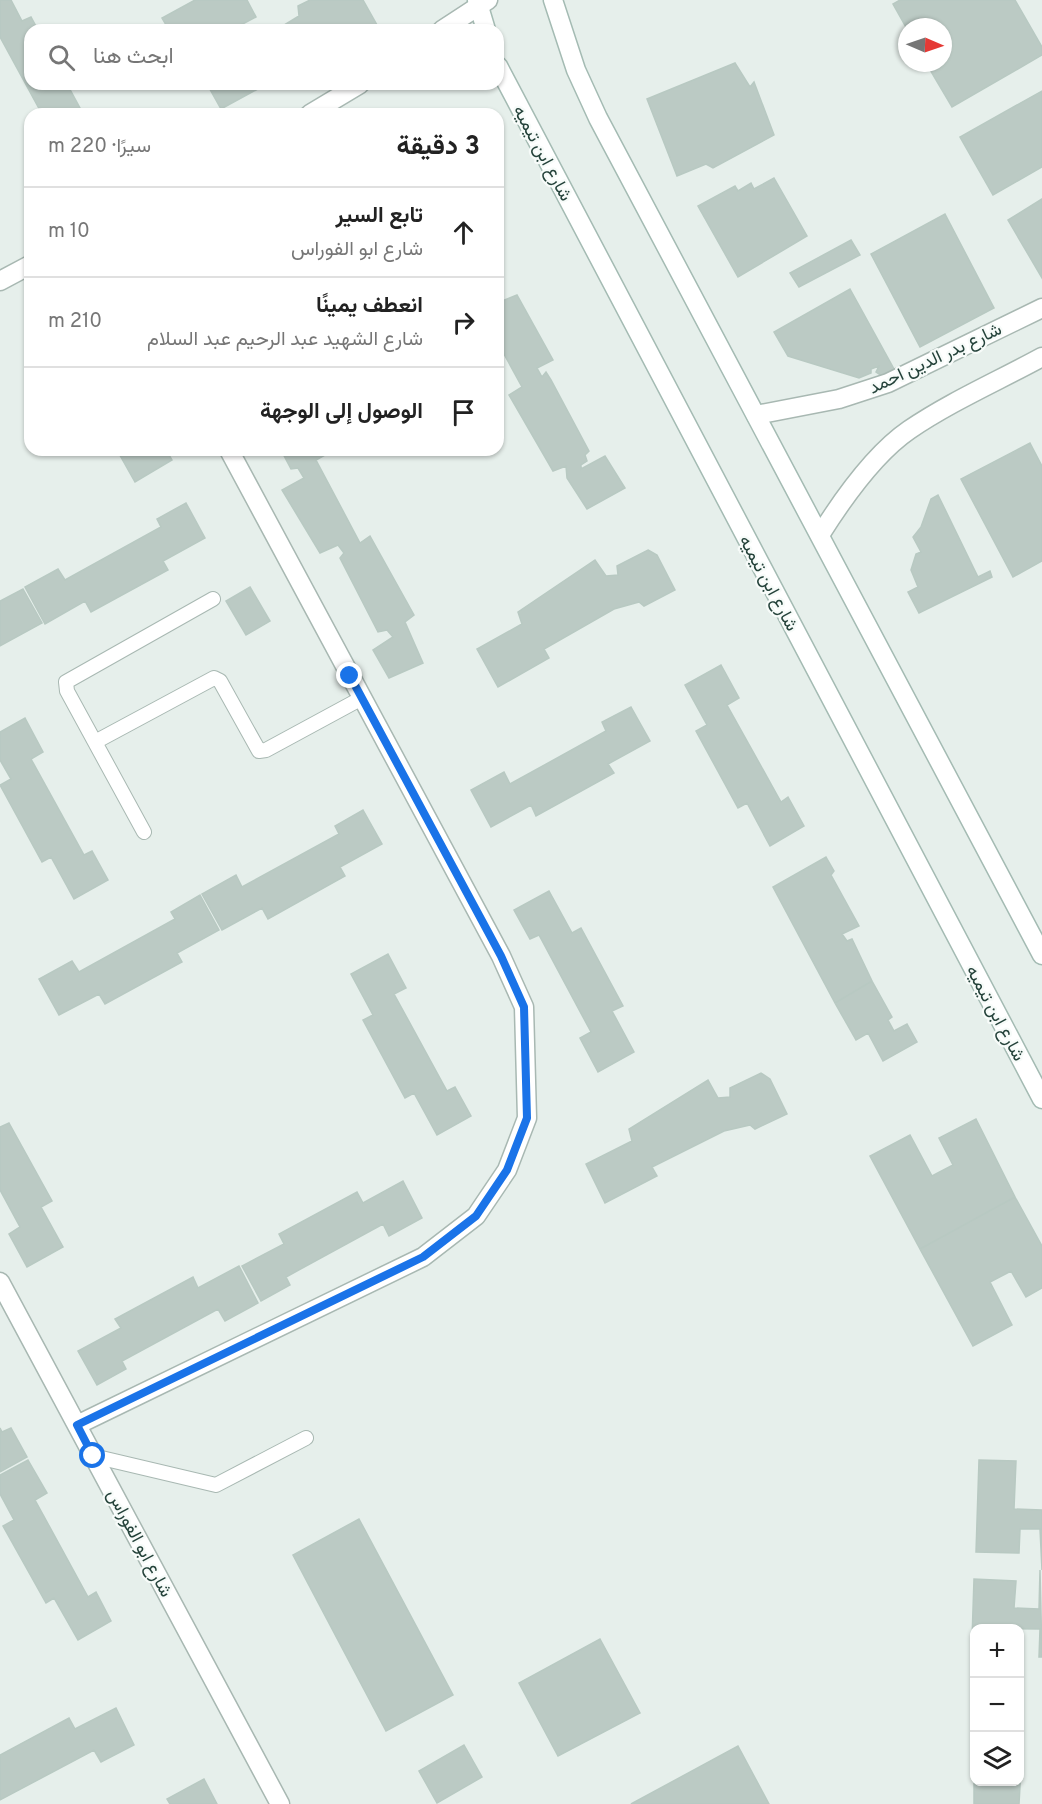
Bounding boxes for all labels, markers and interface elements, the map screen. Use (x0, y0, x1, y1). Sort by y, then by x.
north arrow (898, 18, 952, 72)
search box (24, 24, 504, 90)
icon: search (45, 41, 78, 74)
text: ابحث هنا (93, 44, 174, 71)
street label: شارع ابن تيميه (507, 102, 577, 206)
text: 3 دقيقة (397, 131, 480, 164)
text: سيرًا · 220 m (48, 134, 151, 160)
text: تابع السير (335, 203, 423, 230)
icon: ahead (447, 216, 480, 249)
text: 10 m (48, 219, 90, 245)
text: شارع ابو الفوراس (291, 237, 423, 263)
text: انعطف يمينًا (316, 293, 423, 320)
icon: right (447, 306, 480, 339)
text: 210 m (48, 309, 102, 335)
street label: شارع بدر الدين احمد (865, 318, 1006, 400)
text: شارع الشهيد عبد الرحيم عبد السلام (147, 327, 423, 353)
icon: arrive (447, 396, 480, 429)
text: الوصول إلى الوجهة (260, 399, 423, 426)
street label: شارع ابن تيميه (733, 532, 803, 636)
route end (336, 662, 362, 688)
street label: شارع ابن تيميه (960, 962, 1030, 1066)
route start (79, 1442, 105, 1468)
street label: شارع ابو الفوراس (101, 1486, 177, 1602)
map controls (970, 1624, 1024, 1786)
button: + (970, 1624, 1024, 1678)
button: − (970, 1678, 1024, 1732)
button: layers (970, 1732, 1024, 1786)

